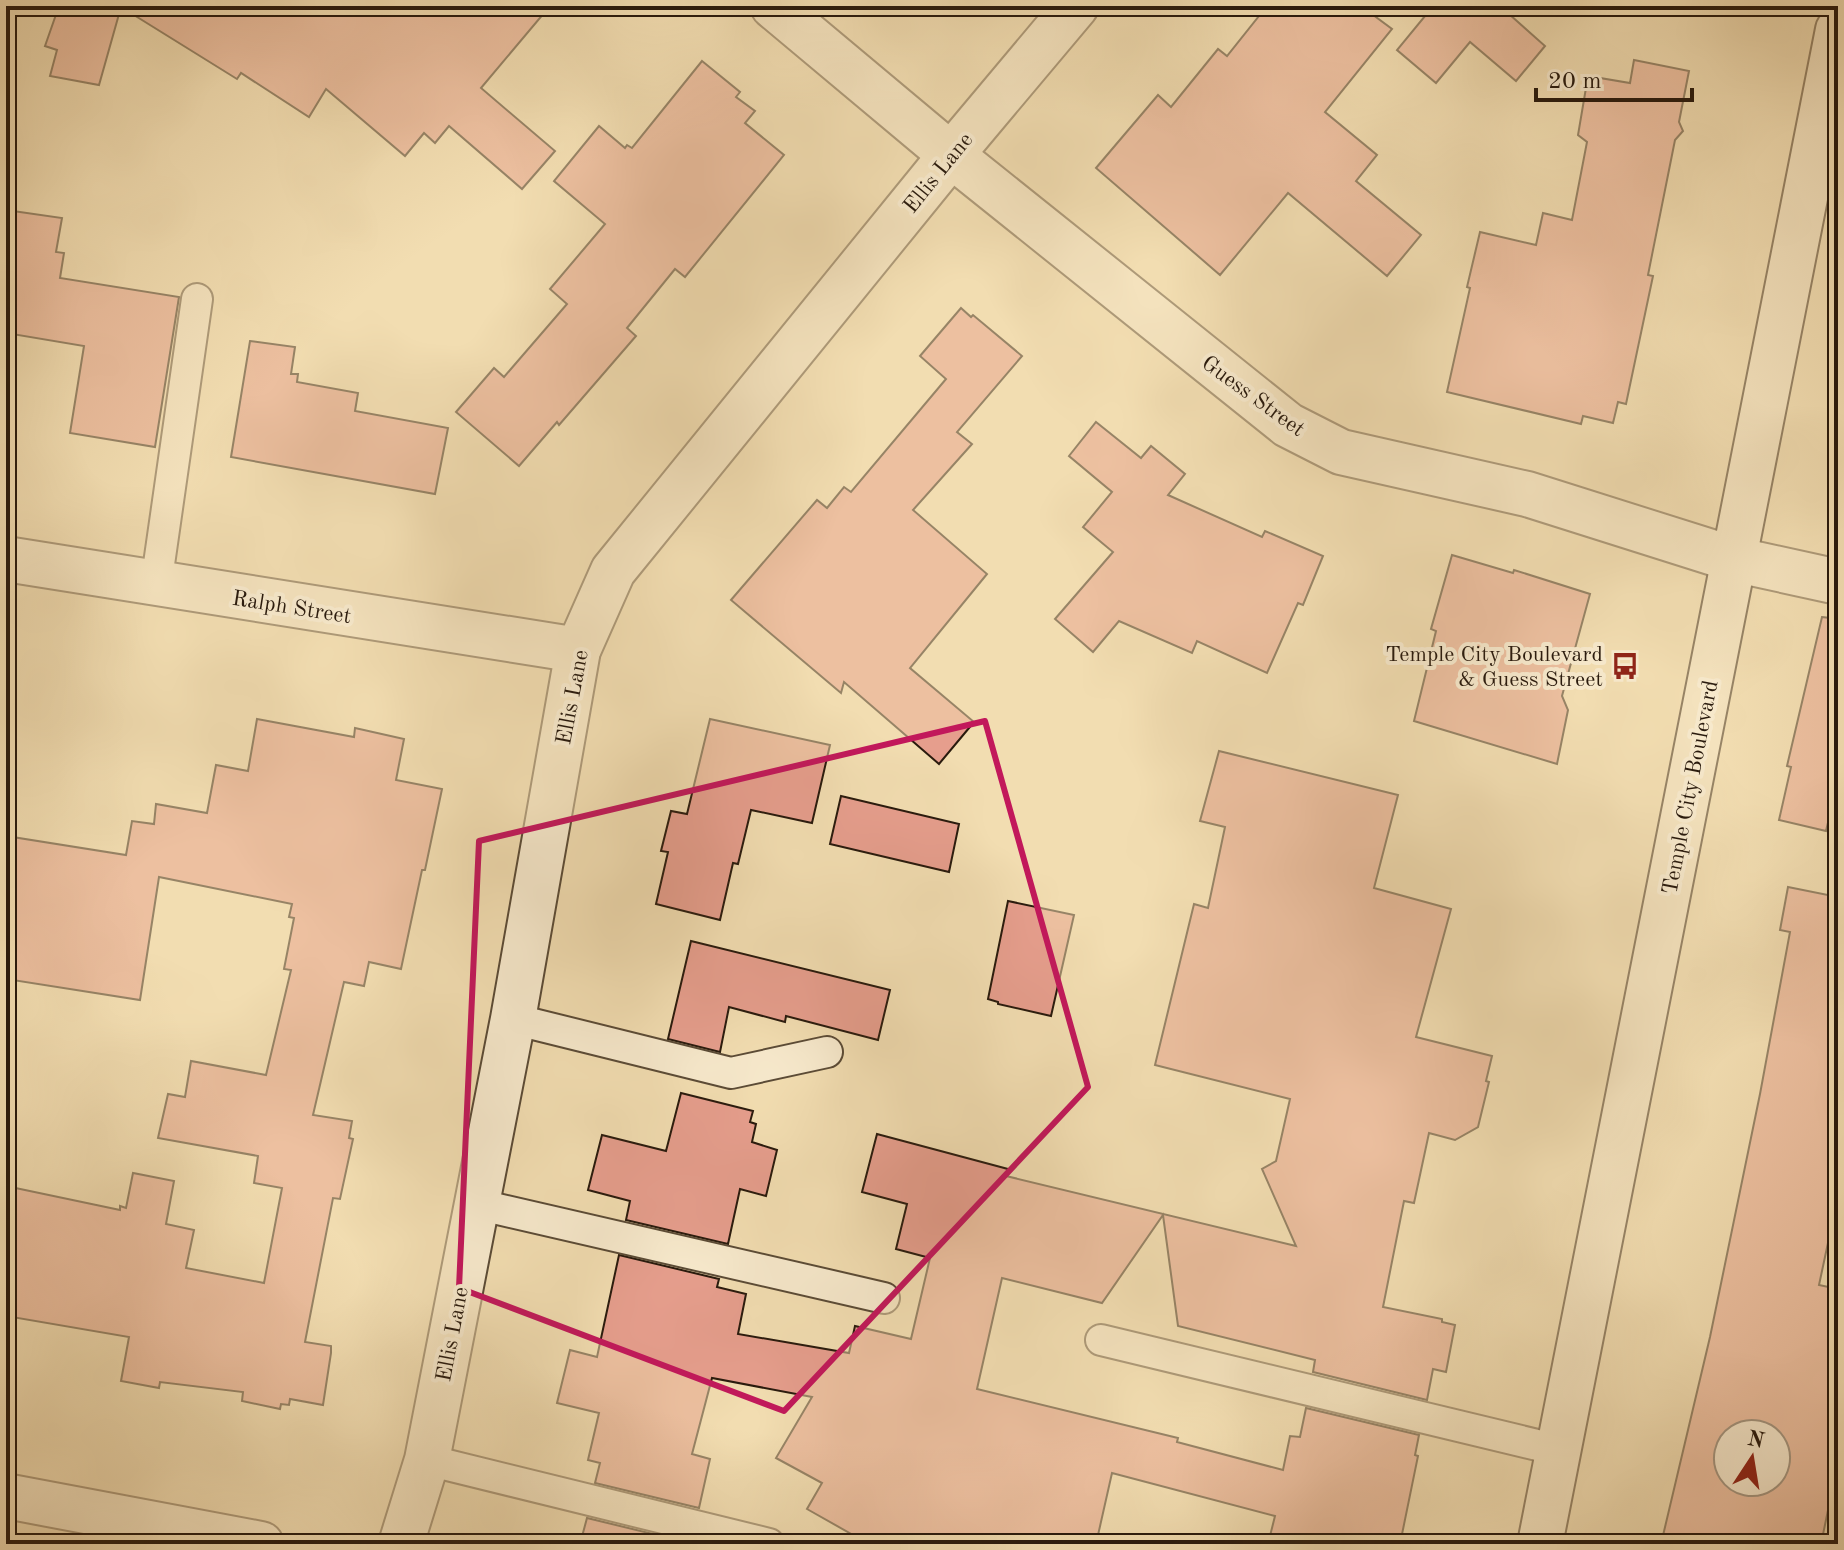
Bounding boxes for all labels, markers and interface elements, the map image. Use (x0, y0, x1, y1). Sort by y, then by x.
scale bar (1536, 52, 1692, 102)
text: 20 m (1548, 70, 1602, 94)
street label: Ellis Lane (900, 129, 977, 218)
street label: Guess Street (1197, 352, 1308, 441)
street label: Ralph Street (231, 588, 353, 628)
place label: Temple City Boulevard & Guess Street (1385, 644, 1603, 691)
street label: Ellis Lane (553, 648, 593, 747)
bus stop icon: Temple City Boulevard & Guess Street (1610, 651, 1640, 681)
street label: Temple City Boulevard (1659, 678, 1723, 896)
street label: Ellis Lane (433, 1285, 473, 1384)
north arrow (1712, 1418, 1792, 1498)
text: N (1745, 1428, 1766, 1453)

